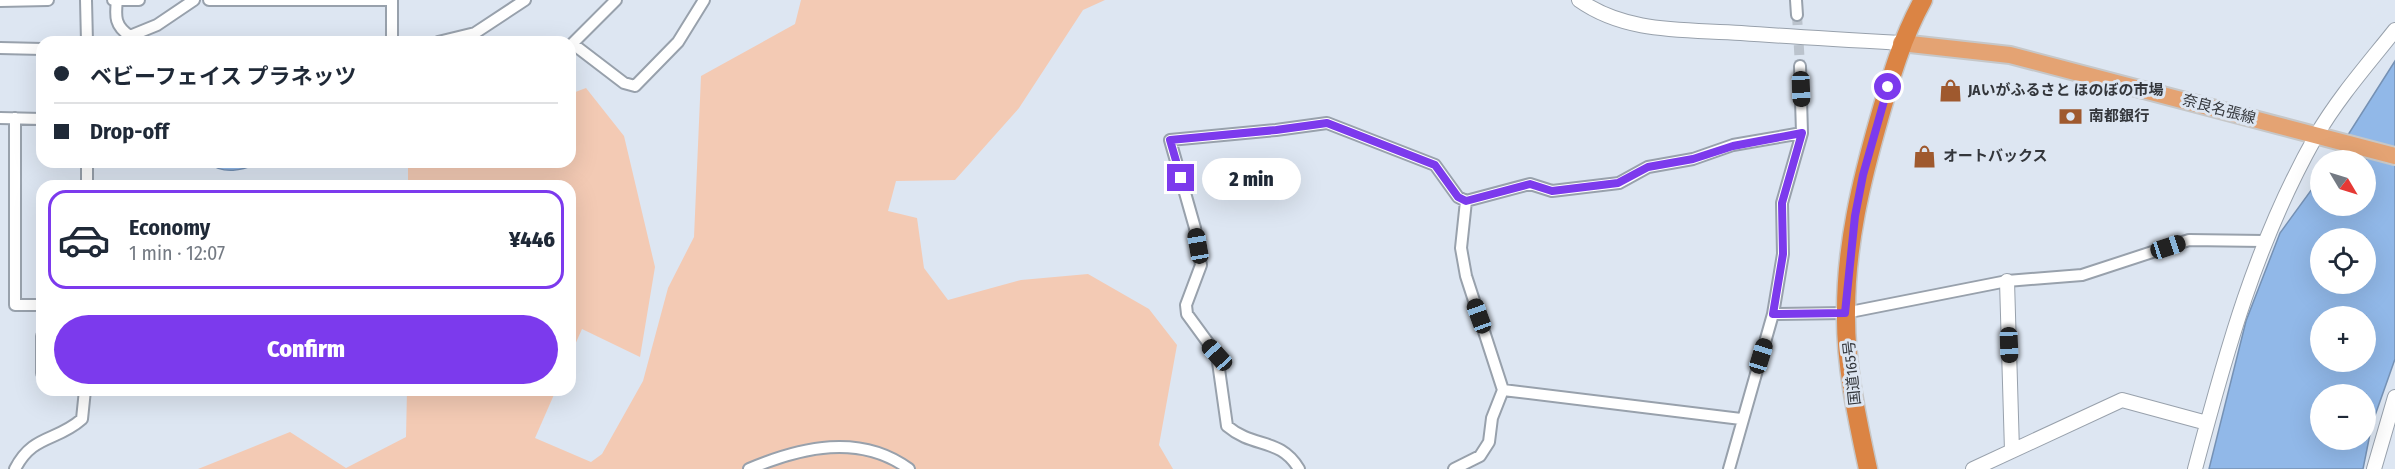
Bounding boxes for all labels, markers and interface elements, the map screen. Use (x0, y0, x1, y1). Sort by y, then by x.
text: ベビーフェイス プラネッツ (90, 63, 357, 90)
car (1791, 71, 1811, 107)
route start (1874, 73, 1901, 100)
shop icon: JAいがふるさと ほのぼの市場 (1937, 77, 1963, 103)
place label: JAいがふるさと ほのぼの市場 (1967, 81, 2164, 99)
street label: 奈良名張線 (2180, 91, 2258, 127)
bank icon: 南都銀行 (2058, 103, 2084, 129)
place label: 南都銀行 (2089, 107, 2149, 125)
text: Drop-off (90, 118, 169, 145)
shop icon: オートバックス (1912, 143, 1938, 169)
place label: オートバックス (1943, 147, 2048, 165)
north arrow (2310, 150, 2376, 216)
map controls (2310, 150, 2376, 450)
callout: 2 min (1202, 157, 1301, 199)
route end (1167, 164, 1194, 191)
text: 2 min (1229, 167, 1274, 191)
icon: car (57, 213, 111, 267)
text: Economy (129, 214, 210, 241)
text: ¥446 (509, 226, 555, 253)
car (1186, 227, 1210, 265)
button: locate (2310, 228, 2376, 294)
car (2148, 233, 2188, 261)
text: 1 min · 12:07 (129, 241, 225, 265)
car (1464, 296, 1494, 336)
button: + (2310, 306, 2376, 372)
button: Confirm (54, 315, 558, 384)
car (1999, 327, 2019, 363)
car (1198, 336, 1236, 374)
car (1747, 336, 1775, 376)
street label: 国道165号 (1840, 340, 1864, 406)
button: − (2310, 384, 2376, 450)

